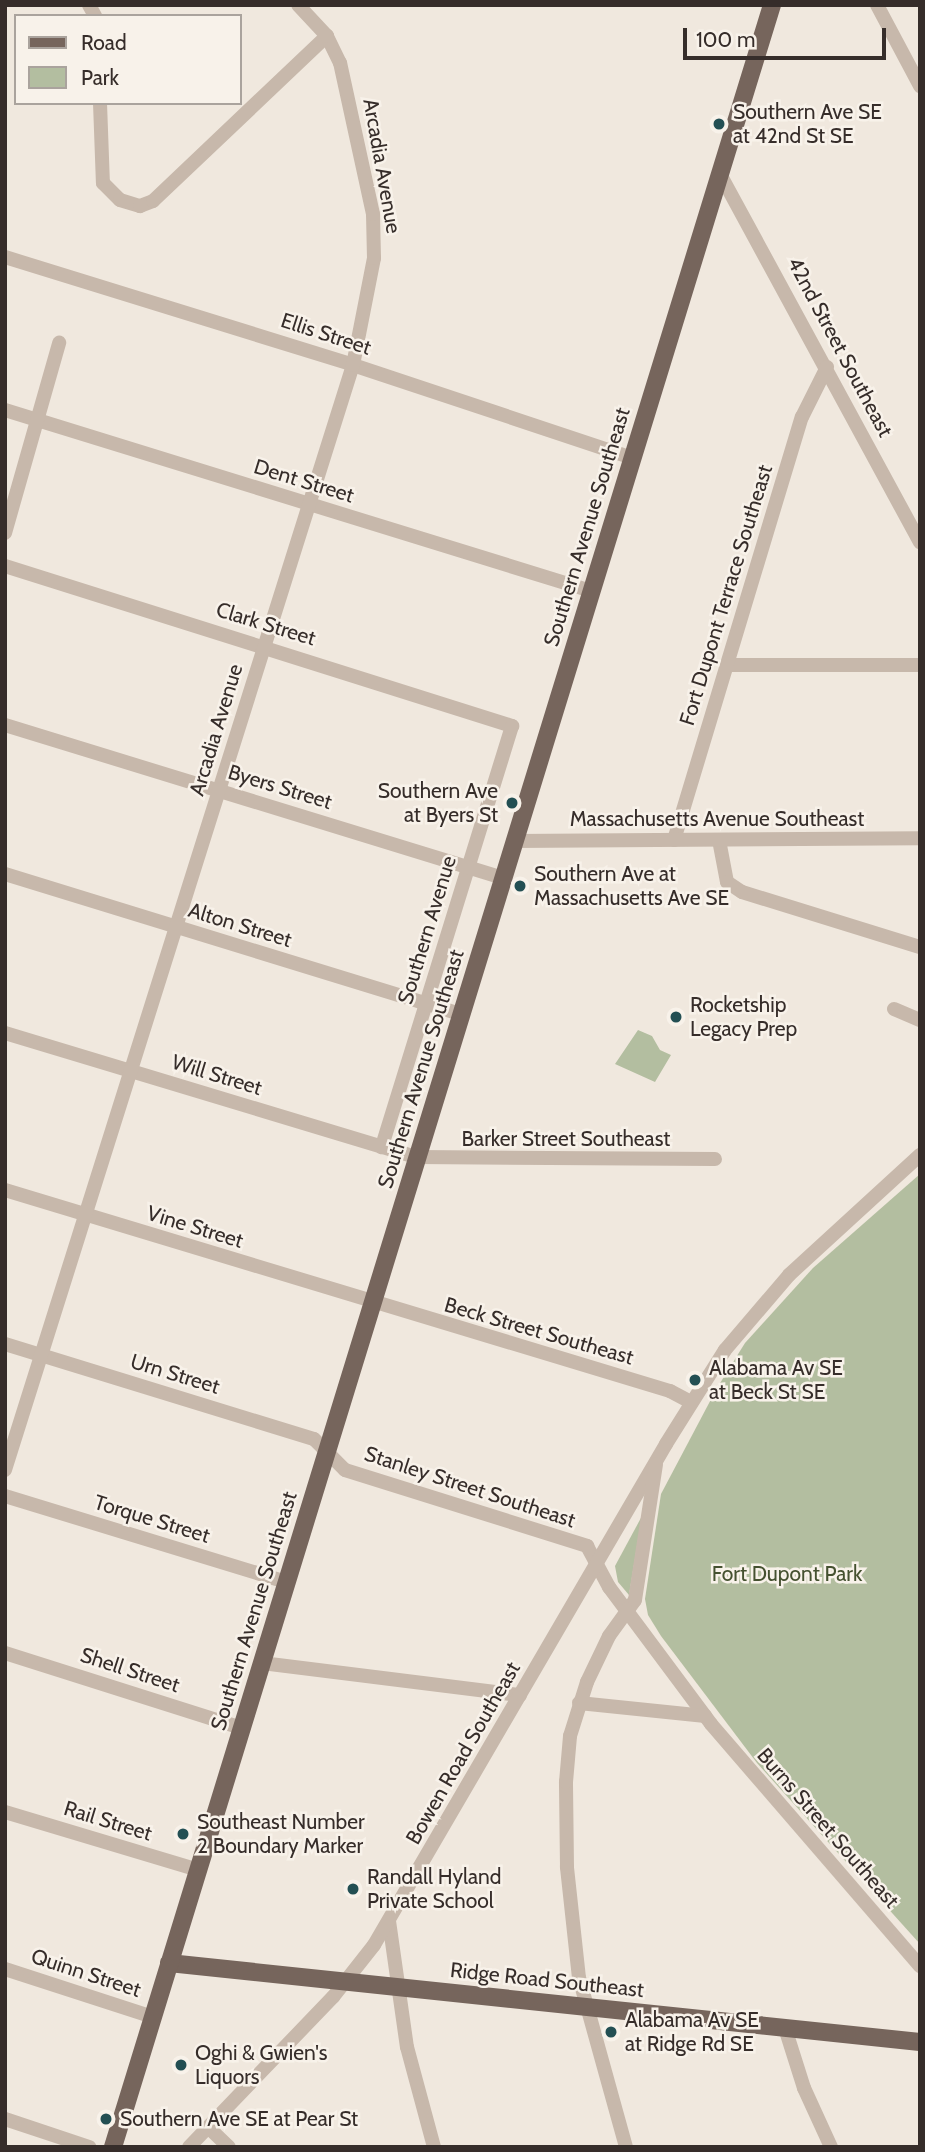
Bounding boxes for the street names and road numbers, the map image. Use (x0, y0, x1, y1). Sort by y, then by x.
street label: Arcadia Avenue (358, 97, 406, 235)
street label: 42nd Street Southeast (782, 253, 898, 441)
street label: Ellis Street (278, 308, 374, 360)
street label: Southern Avenue Southeast (539, 405, 635, 649)
street label: Dent Street (251, 454, 357, 508)
street label: Fort Dupont Terrace Southeast (674, 462, 778, 728)
street label: Clark Street (213, 597, 319, 651)
street label: Arcadia Avenue (184, 661, 248, 799)
street label: Byers Street (225, 759, 335, 815)
street label: Massachusetts Avenue Southeast (570, 806, 864, 832)
street label: Southern Avenue (392, 853, 462, 1007)
street label: Alton Street (185, 897, 295, 953)
street label: Southern Avenue Southeast (373, 947, 469, 1191)
street label: Will Street (169, 1049, 265, 1101)
street label: Barker Street Southeast (462, 1126, 670, 1152)
street label: Vine Street (144, 1200, 246, 1254)
street label: Beck Street Southeast (442, 1292, 636, 1370)
street label: Urn Street (127, 1349, 223, 1399)
street label: Stanley Street Southeast (361, 1441, 579, 1533)
street label: Torque Street (91, 1489, 213, 1549)
street label: Southern Avenue Southeast (206, 1489, 302, 1733)
street label: Shell Street (77, 1642, 183, 1698)
street label: Bowen Road Southeast (400, 1657, 526, 1849)
street label: Burns Street Southeast (752, 1743, 904, 1913)
street label: Rail Street (61, 1796, 155, 1846)
street label: Quinn Street (28, 1943, 144, 2003)
street label: Ridge Road Southeast (449, 1957, 645, 2003)

